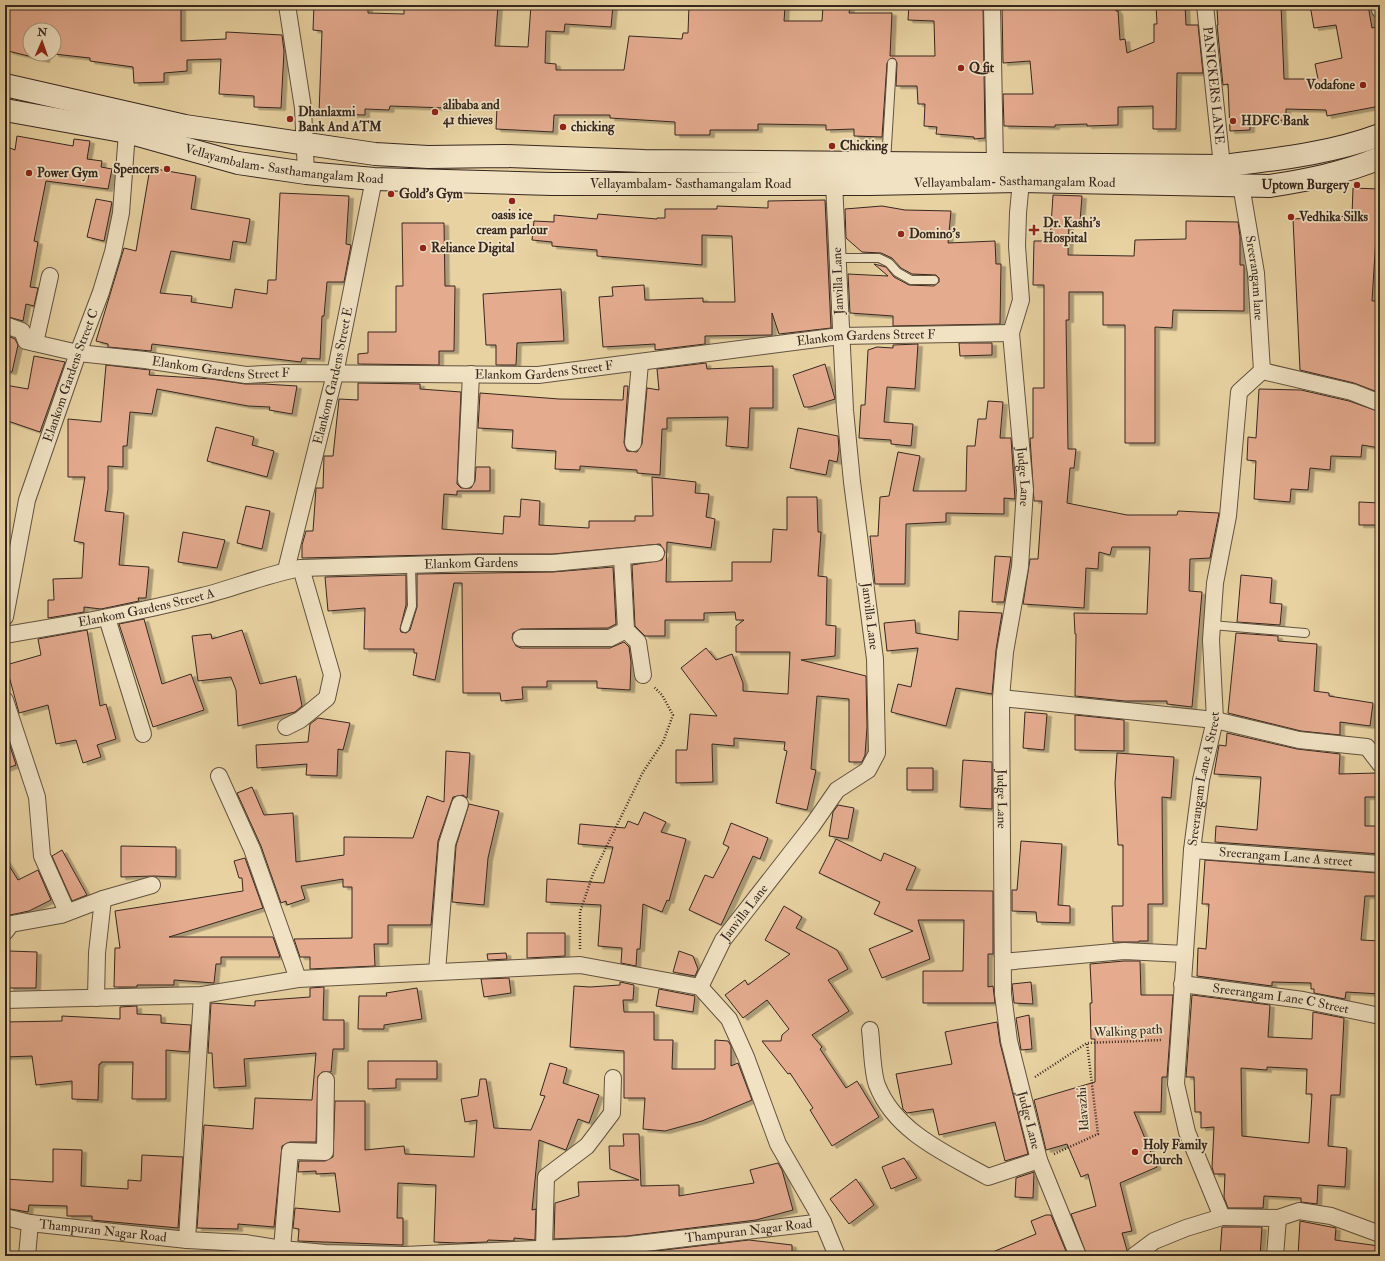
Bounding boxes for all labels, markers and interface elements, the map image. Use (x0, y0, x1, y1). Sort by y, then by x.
north arrow (22, 22, 62, 62)
text: N (36, 26, 49, 39)
street label: PANICKERS LANE (1199, 26, 1228, 145)
place label: Q fit (969, 60, 995, 76)
marker: Q fit (956, 63, 966, 73)
place label: Vodafone (1305, 77, 1356, 93)
marker: Vodafone (1358, 80, 1368, 90)
place label: alibaba and 41 thieves (442, 97, 500, 128)
place label: Dhanlaxmi Bank And ATM (298, 104, 382, 135)
marker: alibaba and 41 thieves (430, 107, 440, 117)
place label: HDFC Bank (1241, 113, 1310, 129)
marker: Dhanlaxmi Bank And ATM (285, 114, 295, 124)
marker: HDFC Bank (1228, 116, 1238, 126)
place label: chicking (571, 119, 615, 136)
marker: chicking (558, 122, 568, 132)
place label: Chicking (840, 138, 888, 155)
street label: Vellayambalam- Sasthamangalam Road (183, 141, 384, 187)
marker: Chicking (827, 141, 837, 151)
place label: Spencers (113, 161, 160, 178)
marker: Spencers (162, 164, 172, 174)
place label: Power Gym (37, 165, 99, 182)
marker: Power Gym (24, 168, 34, 178)
street label: Vellayambalam- Sasthamangalam Road (914, 173, 1116, 192)
street label: Vellayambalam- Sasthamangalam Road (590, 176, 792, 193)
place label: Uptown Burgery (1262, 177, 1350, 194)
marker: Uptown Burgery (1352, 180, 1362, 190)
place label: Gold's Gym (399, 186, 464, 203)
marker: Gold's Gym (386, 189, 396, 199)
marker: oasis ice cream parlour (507, 196, 517, 206)
place label: oasis ice cream parlour (476, 207, 549, 239)
place label: Vedhika Silks (1298, 209, 1368, 225)
marker: Vedhika Silks (1286, 212, 1296, 222)
place label: Dr. Kashi's Hospital (1043, 215, 1101, 247)
marker: Dr. Kashi's Hospital (1028, 224, 1040, 236)
place label: Domino's (909, 226, 960, 242)
marker: Domino's (896, 229, 906, 239)
street label: Sreerangam lane (1242, 234, 1267, 321)
place label: Reliance Digital (431, 240, 515, 257)
marker: Reliance Digital (418, 243, 428, 253)
street label: Janvilla Lane (829, 246, 847, 316)
street label: Elankom Gardens Street E (310, 306, 356, 446)
street label: Elankom Gardens Street C (40, 307, 102, 444)
street label: Elankom Gardens Street F (796, 326, 935, 350)
street label: Elankom Gardens Street F (151, 353, 290, 383)
street label: Elankom Gardens Street F (475, 357, 614, 383)
street label: Judge Lane (1013, 445, 1033, 507)
street label: Elankom Gardens (424, 555, 519, 572)
street label: Janvilla Lane (858, 580, 882, 651)
street label: Elankom Gardens Street A (77, 585, 217, 630)
street label: Sreerangam Lane A Street (1185, 711, 1223, 847)
street label: Judge Lane (993, 768, 1010, 829)
street label: Sreerangam Lane A street (1218, 844, 1353, 870)
street label: Janvilla Lane (717, 881, 772, 945)
street label: Sreerangam Lane C Street (1212, 980, 1350, 1017)
street label: Walking path (1092, 1021, 1163, 1042)
street label: Idavazhi (1073, 1086, 1093, 1132)
street label: Judge Lane (1014, 1088, 1044, 1152)
place label: Holy Family Church (1143, 1137, 1208, 1168)
marker: Holy Family Church (1130, 1147, 1140, 1157)
street label: Thampuran Nagar Road (684, 1215, 814, 1246)
street label: Thampuran Nagar Road (38, 1216, 168, 1246)

